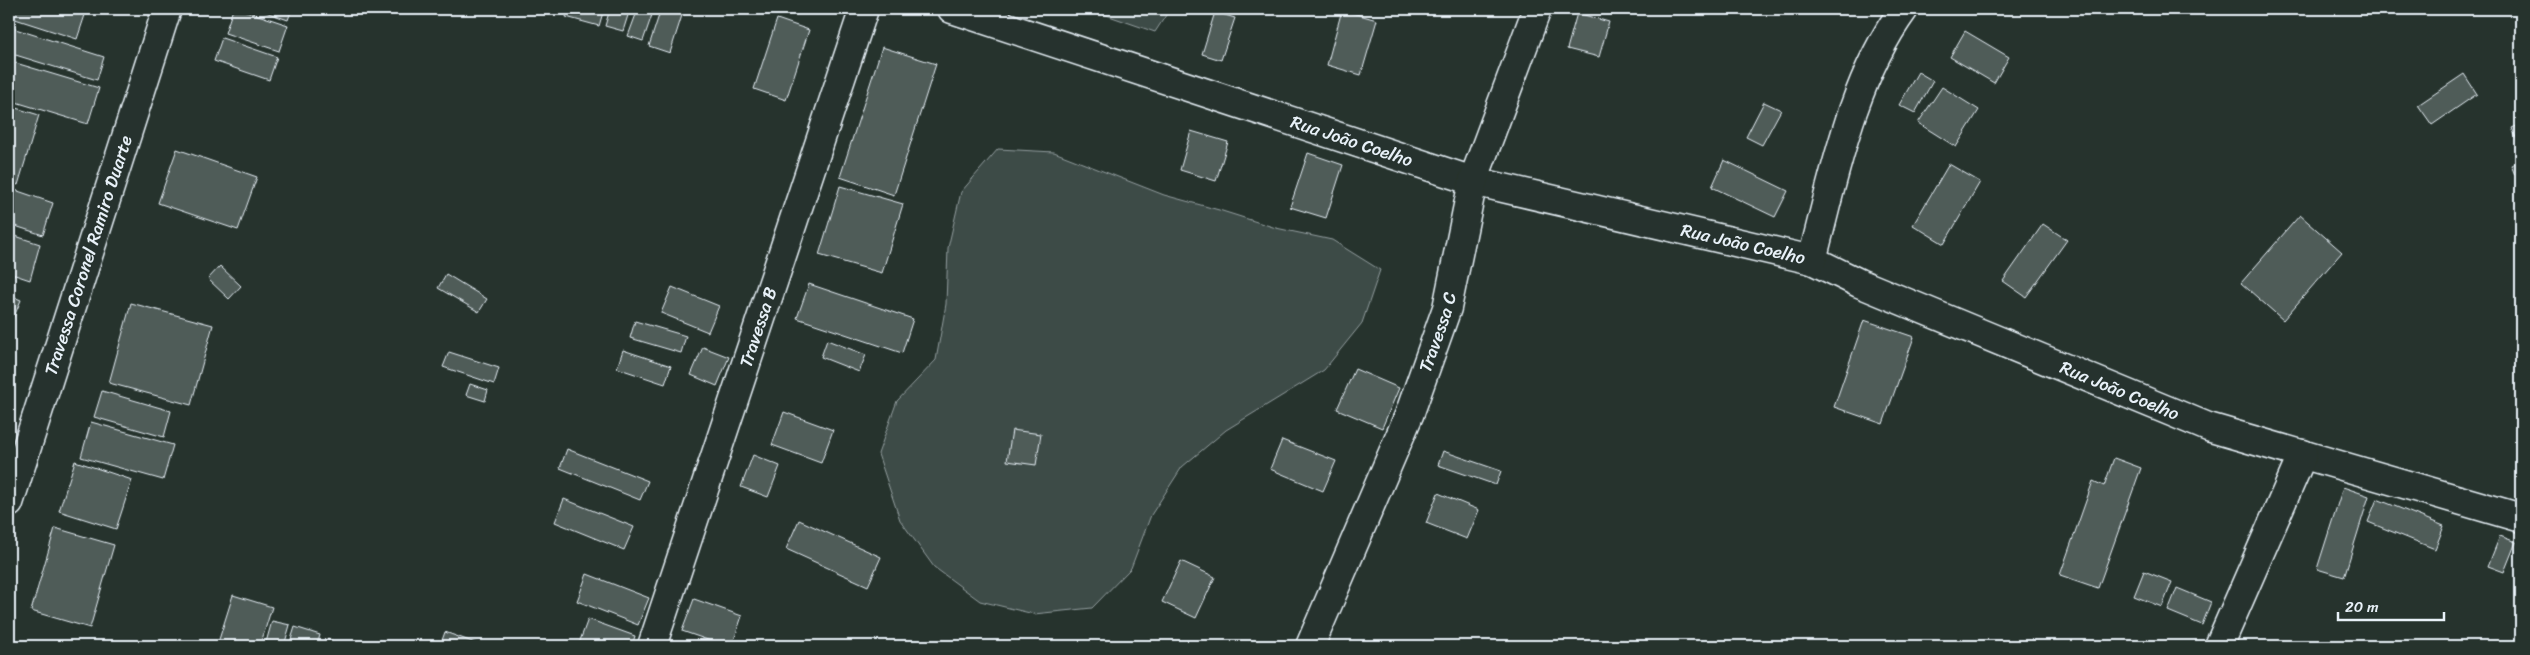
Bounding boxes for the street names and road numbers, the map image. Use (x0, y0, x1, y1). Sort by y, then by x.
street label: Rua João Coelho (1286, 106, 1417, 176)
street label: Travessa Coronel Ramiro Duarte (35, 131, 142, 379)
street label: Rua João Coelho (1678, 214, 1809, 274)
street label: Travessa B (730, 283, 786, 372)
street label: Travessa C (1409, 289, 1466, 377)
street label: Rua João Coelho (2055, 352, 2184, 430)

